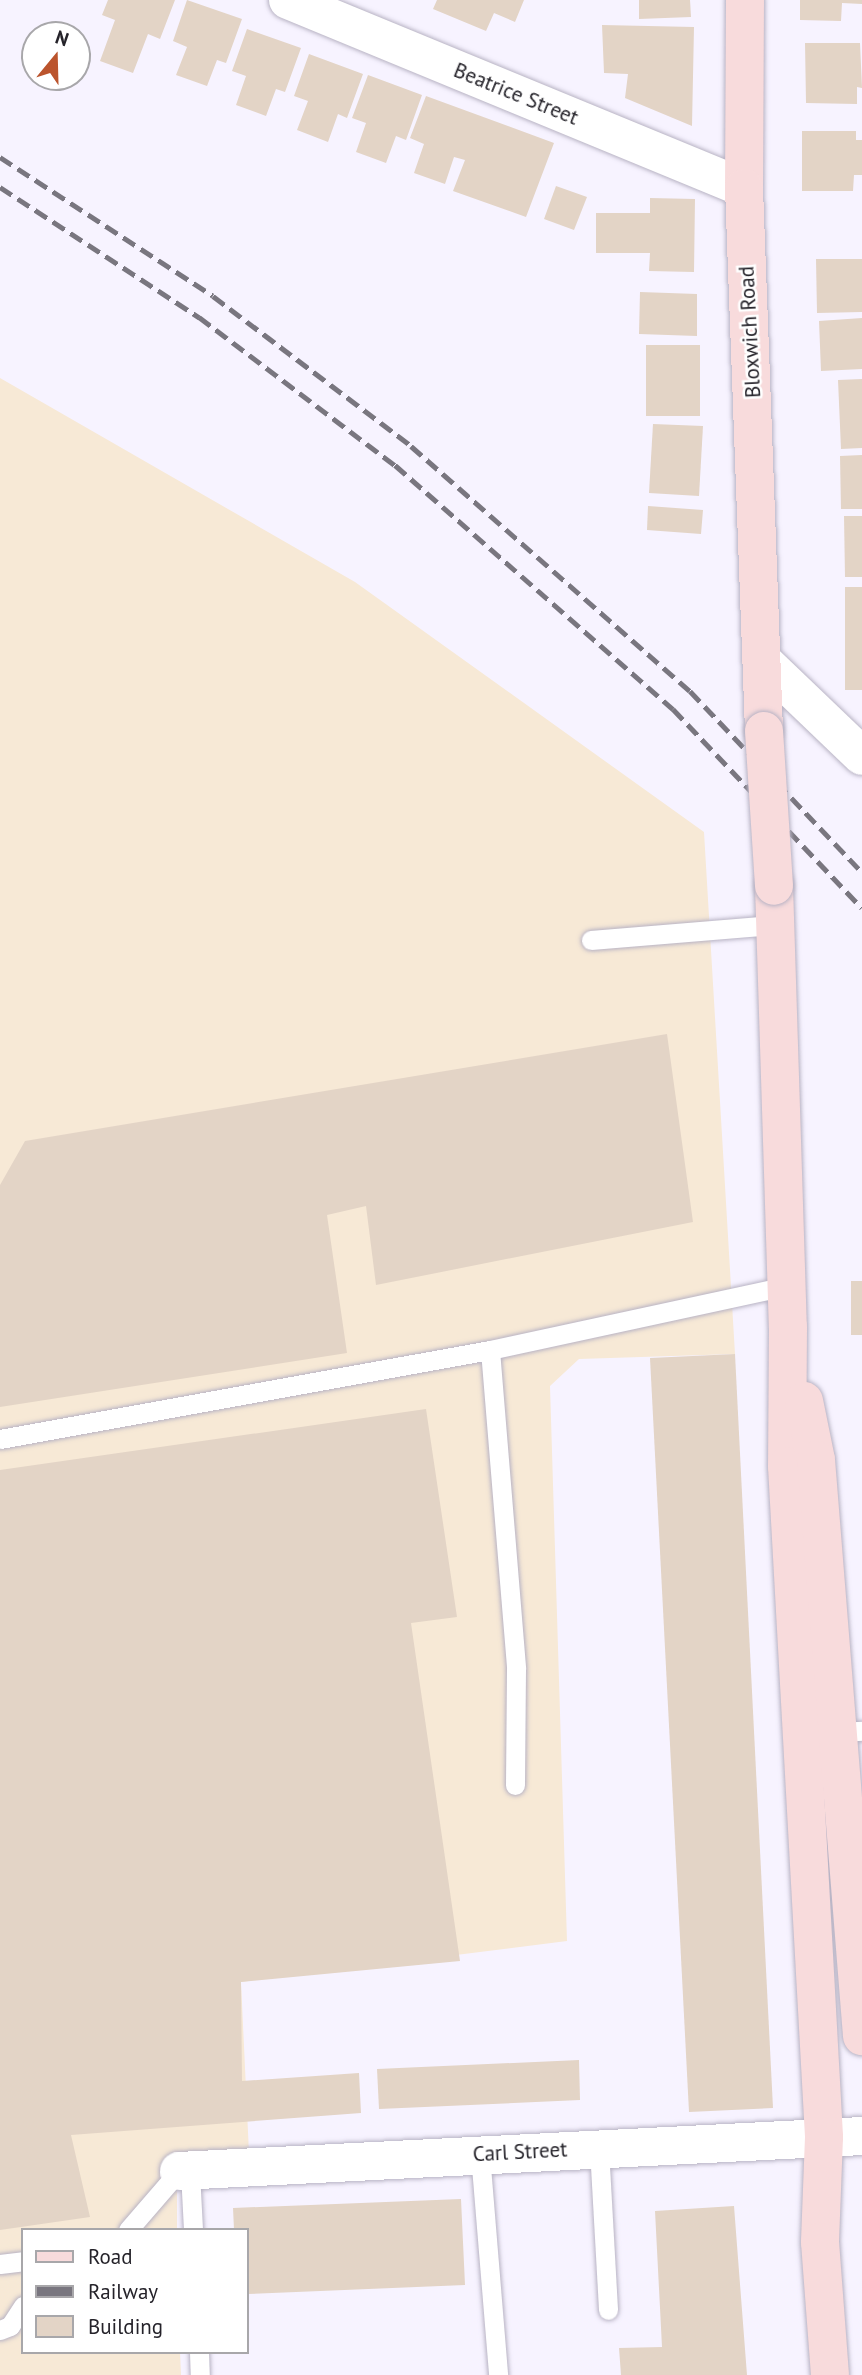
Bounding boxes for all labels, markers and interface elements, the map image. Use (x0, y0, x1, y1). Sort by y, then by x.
north arrow (21, 21, 91, 91)
text: N (52, 25, 72, 51)
street label: Beatrice Street (450, 58, 582, 130)
street label: Bloxwich Road (734, 265, 766, 399)
street label: Carl Street (472, 2137, 568, 2167)
legend (21, 2228, 248, 2354)
text: Road (88, 2243, 132, 2270)
text: Railway (88, 2278, 158, 2305)
text: Building (88, 2313, 163, 2340)

